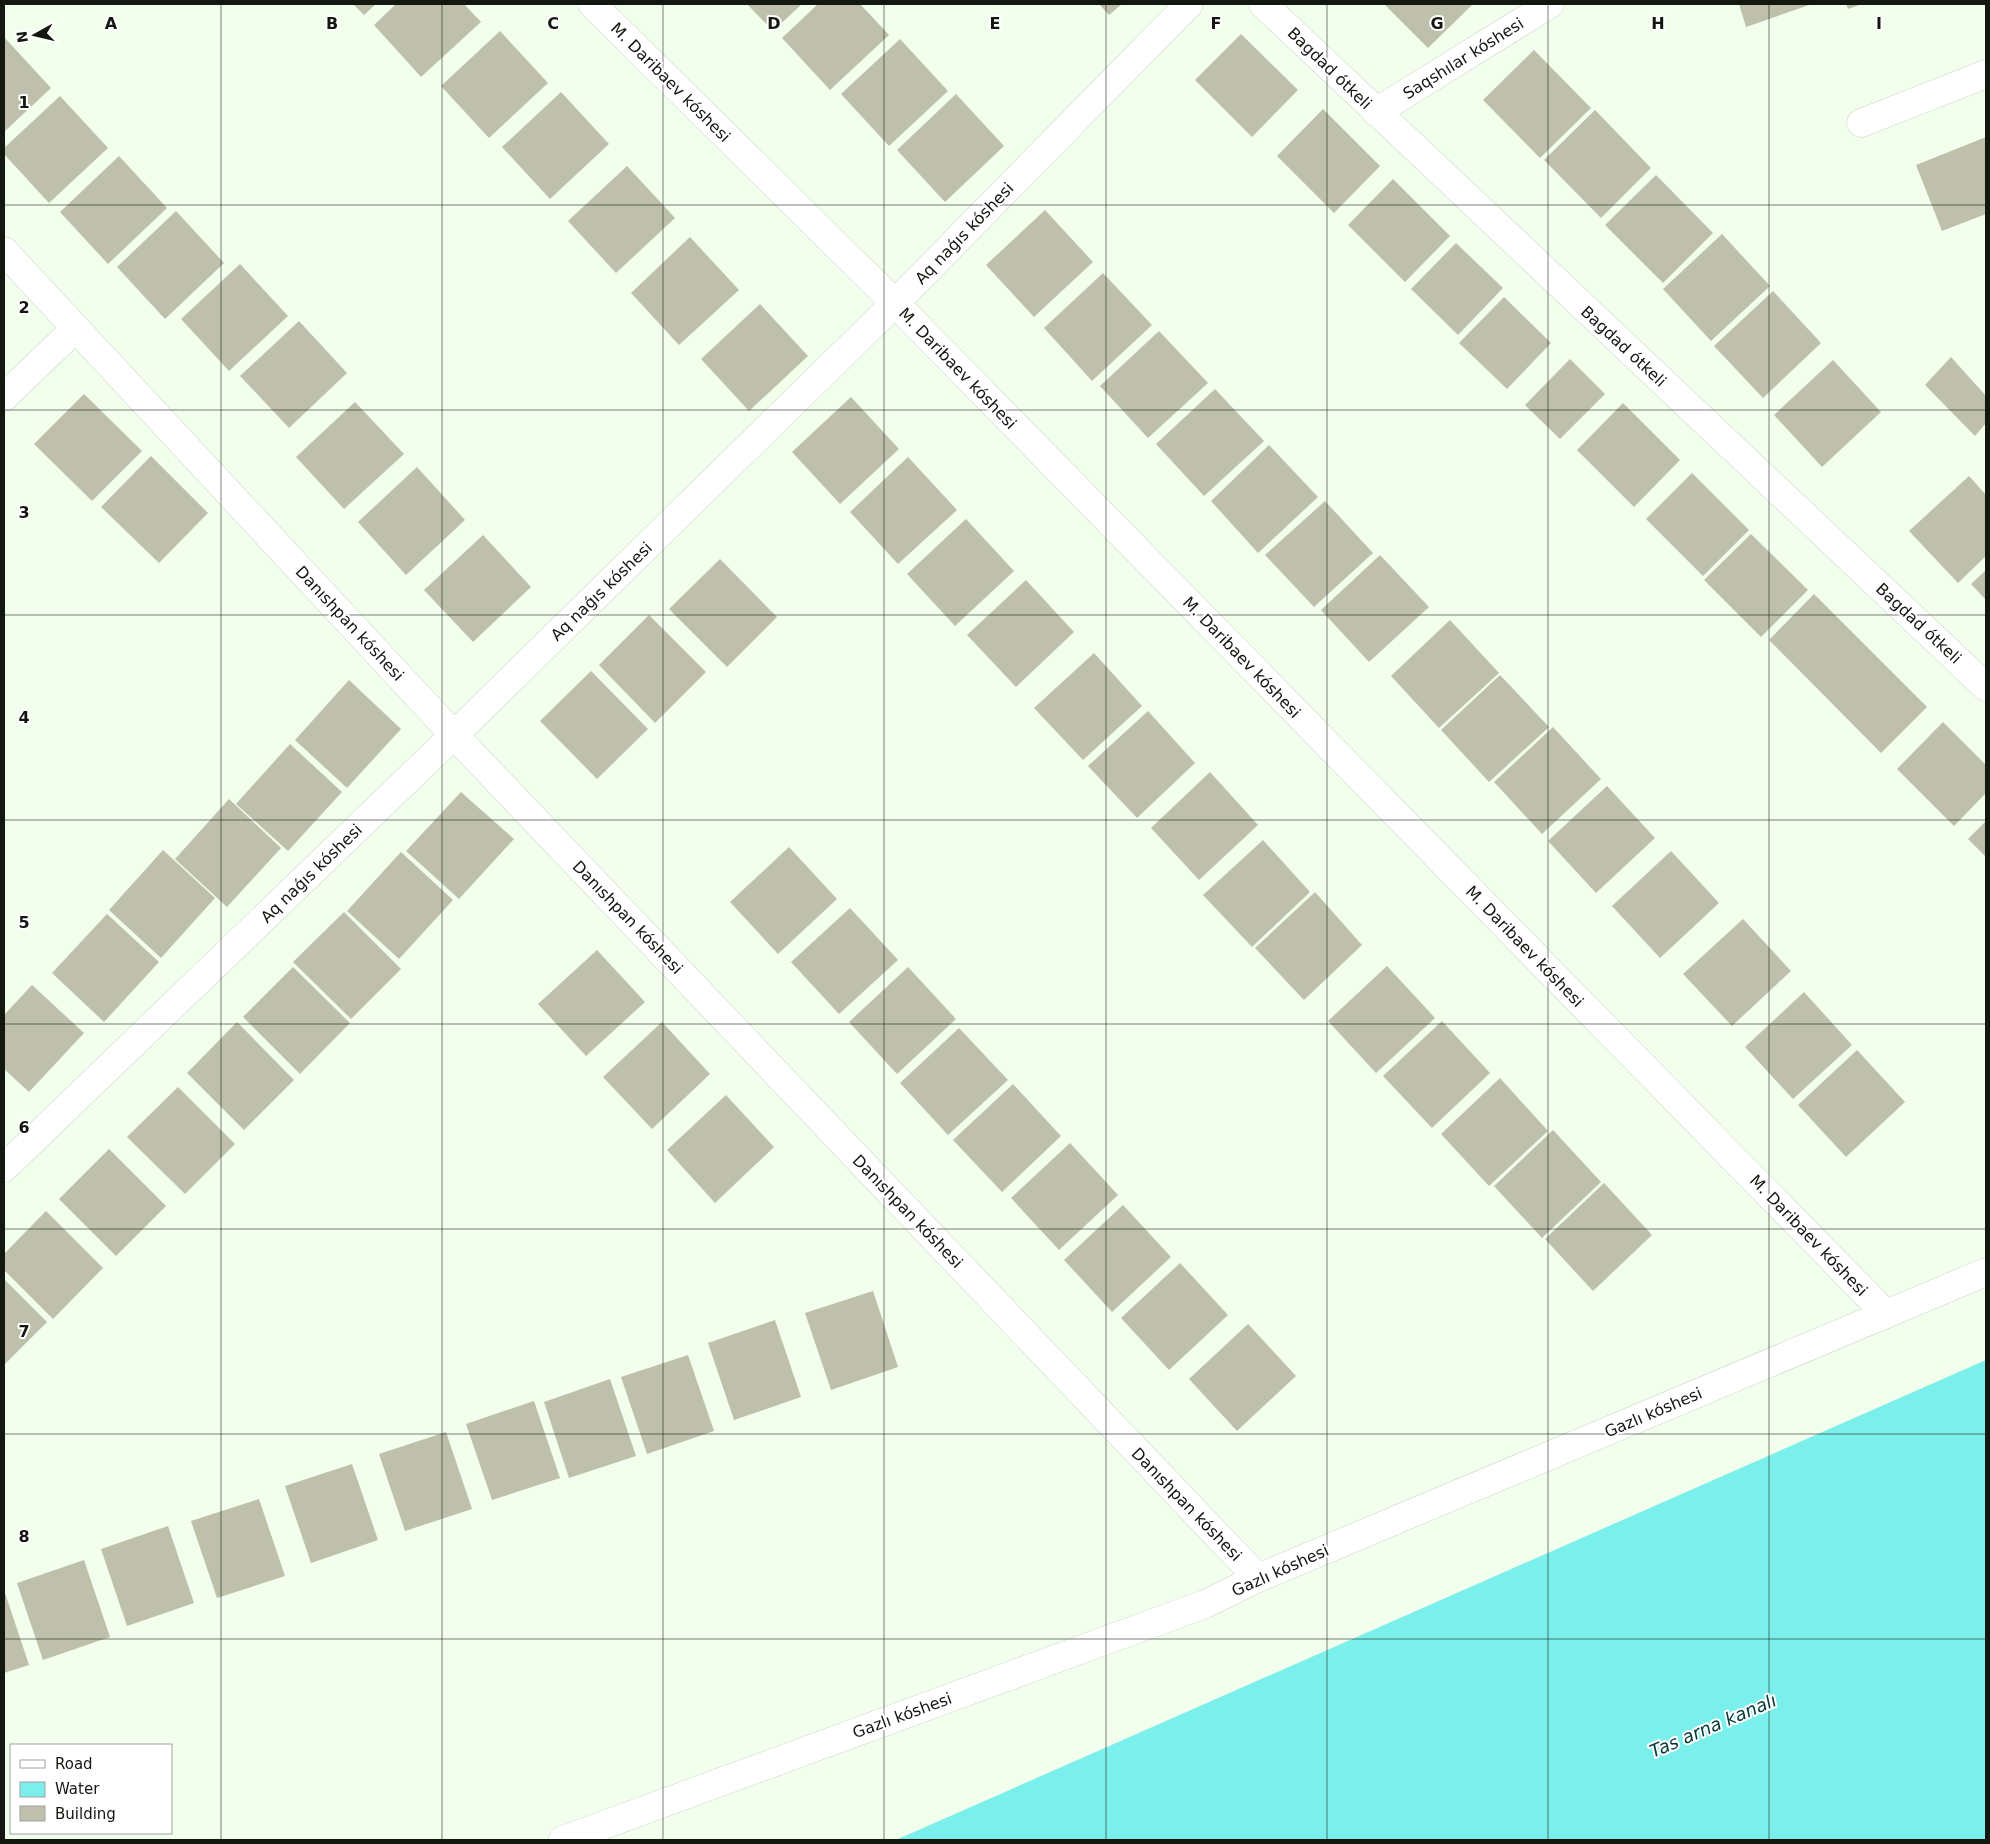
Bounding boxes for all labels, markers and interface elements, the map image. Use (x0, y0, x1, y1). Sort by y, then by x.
north arrow (10, 10, 60, 60)
text: A (105, 14, 118, 33)
text: B (326, 14, 338, 33)
text: C (547, 14, 559, 33)
text: D (767, 14, 781, 33)
text: E (990, 14, 1000, 33)
text: F (1211, 14, 1221, 33)
street label: Saqshılar kóshesi (1399, 14, 1527, 103)
text: G (1430, 14, 1444, 33)
text: H (1651, 14, 1665, 33)
text: I (1876, 14, 1882, 33)
street label: M. Daribaev kóshesi (607, 19, 734, 146)
street label: Bagdad ótkeli (1284, 23, 1376, 113)
text: N (13, 30, 31, 44)
text: 1 (18, 93, 30, 112)
street label: Aq naǵıs kóshesi (911, 179, 1018, 288)
text: 2 (18, 298, 30, 317)
street label: Bagdad ótkeli (1577, 302, 1670, 391)
street label: M. Daribaev kóshesi (895, 304, 1020, 433)
text: 3 (18, 503, 30, 522)
street label: Aq naǵıs kóshesi (547, 538, 656, 645)
street label: Danıshpan kóshesi (292, 562, 408, 685)
street label: Bagdad ótkeli (1872, 579, 1965, 668)
street label: M. Daribaev kóshesi (1179, 593, 1304, 722)
text: 4 (18, 708, 30, 727)
street label: Aq naǵıs kóshesi (257, 820, 366, 927)
street label: Danıshpan kóshesi (569, 857, 687, 978)
street label: M. Daribaev kóshesi (1462, 882, 1587, 1011)
text: 5 (18, 913, 30, 932)
text: 6 (18, 1118, 30, 1137)
street label: Danıshpan kóshesi (849, 1151, 967, 1272)
street label: M. Daribaev kóshesi (1746, 1171, 1871, 1300)
text: 7 (18, 1322, 30, 1341)
street label: Gazlı kóshesi (1602, 1383, 1705, 1442)
street label: Danıshpan kóshesi (1128, 1444, 1246, 1565)
text: 8 (18, 1527, 30, 1546)
street label: Gazlı kóshesi (1229, 1541, 1332, 1600)
street label: Gazlı kóshesi (850, 1689, 954, 1742)
water label: Tas arna kanalı (1646, 1689, 1779, 1762)
legend (10, 1744, 172, 1834)
text: Road (55, 1755, 93, 1773)
text: Water (55, 1780, 100, 1798)
text: Building (55, 1805, 116, 1823)

